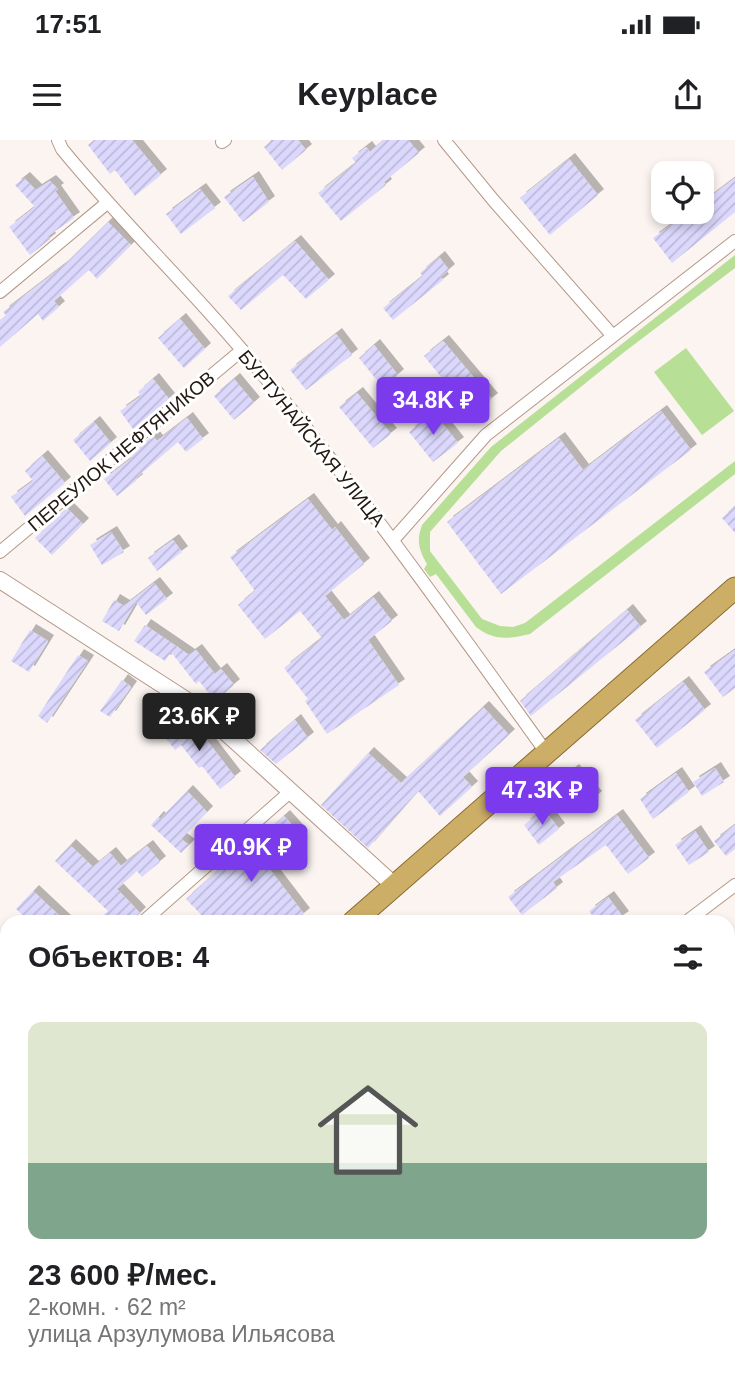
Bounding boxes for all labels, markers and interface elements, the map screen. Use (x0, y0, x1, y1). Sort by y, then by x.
text: 17:51 (35, 9, 102, 39)
icon: menu (28, 76, 66, 114)
text: Keyplace (297, 76, 438, 112)
icon: share (669, 76, 707, 114)
map controls (651, 161, 714, 224)
button: locate (651, 161, 714, 224)
street label: БУРТУНАЙСКАЯ УЛИЦА (234, 346, 389, 531)
street label: ПЕРЕУЛОК НЕФТЯНИКОВ (24, 367, 219, 536)
pin: 34.8K ₽ (368, 378, 498, 437)
text: 34.8K ₽ (392, 387, 474, 413)
pin: 23.6K ₽ (134, 694, 264, 753)
text: 23.6K ₽ (158, 703, 240, 729)
pin: 47.3K ₽ (477, 768, 607, 827)
text: 47.3K ₽ (501, 777, 583, 803)
pin: 40.9K ₽ (186, 824, 316, 884)
text: 40.9K ₽ (210, 834, 292, 860)
icon: filters (669, 938, 707, 976)
text: Объектов: 4 (28, 940, 209, 973)
icon: home (305, 1067, 431, 1193)
text: 23 600 ₽/мес. (28, 1258, 217, 1291)
text: 2-комн. · 62 m² (28, 1294, 186, 1320)
text: улица Арзулумова Ильясова (28, 1321, 335, 1347)

